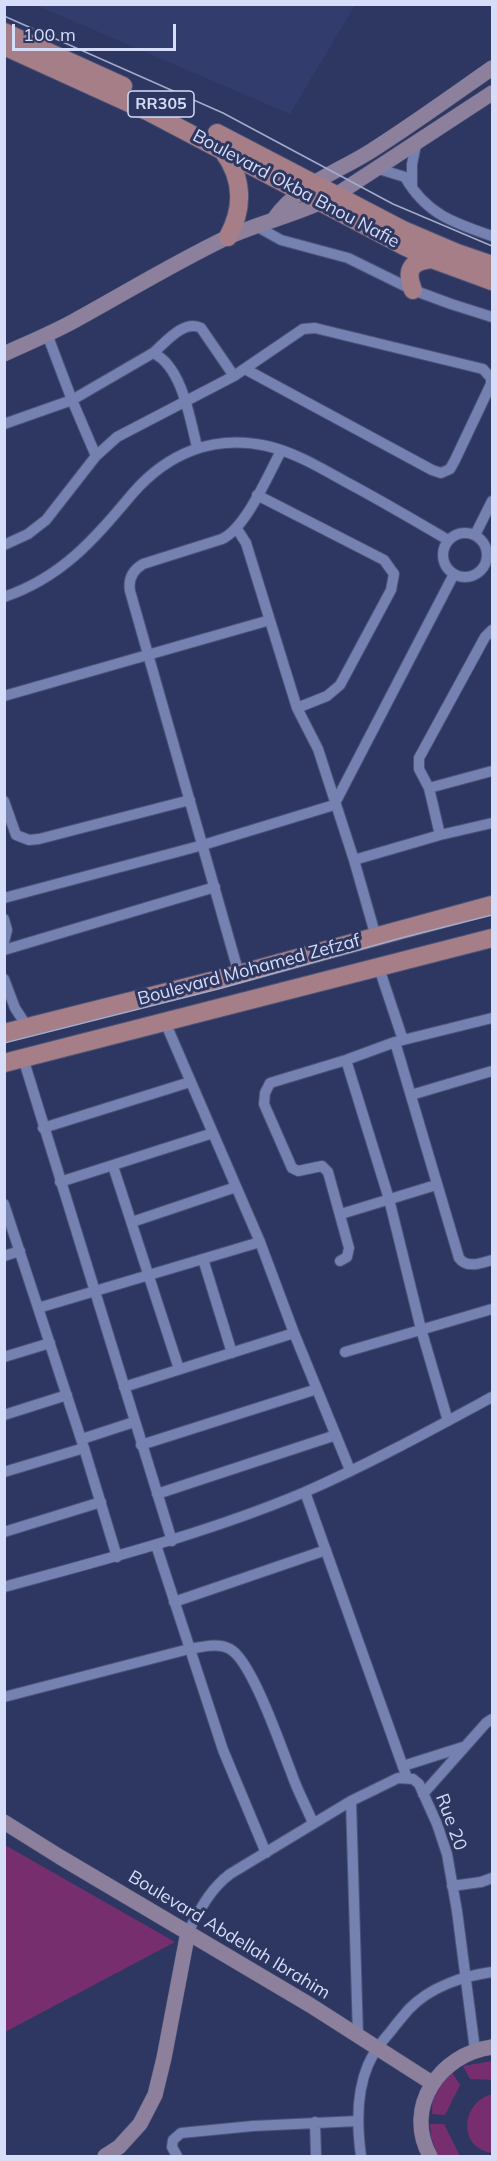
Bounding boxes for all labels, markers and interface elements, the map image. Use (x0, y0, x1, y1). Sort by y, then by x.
scale bar (15, 12, 178, 50)
text: 100 m (23, 23, 76, 46)
road number: RR305 (128, 91, 194, 117)
street label: Boulevard Okba Bnou Nafie (189, 125, 403, 253)
street label: Boulevard Mohamed Zefzaf (135, 930, 363, 1010)
street label: Rue 20 (431, 1791, 471, 1853)
street label: Boulevard Abdellah Ibrahim (124, 1866, 334, 2004)

